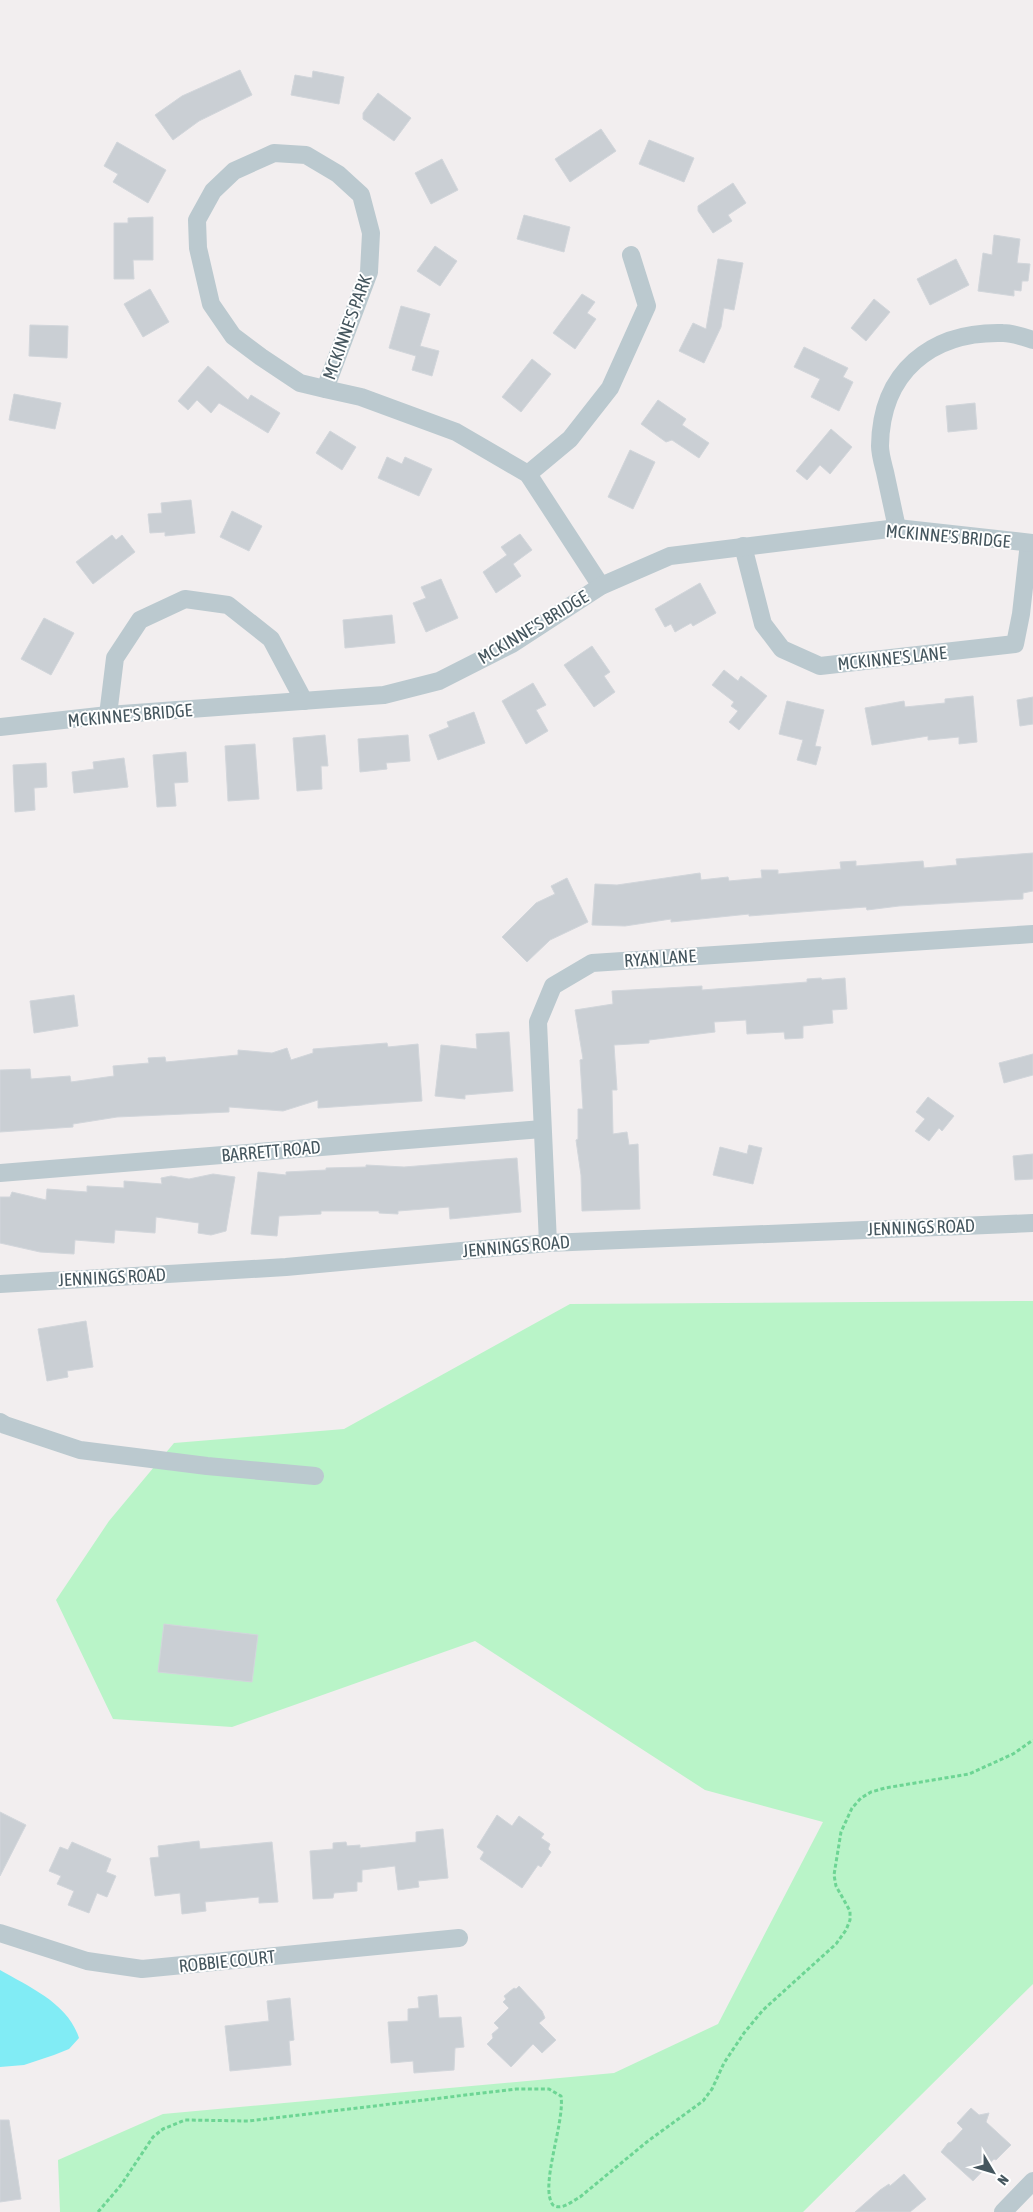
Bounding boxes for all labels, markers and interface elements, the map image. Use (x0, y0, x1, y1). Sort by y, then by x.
street label: MCKINNE'S PARK (318, 271, 376, 382)
street label: MCKINNE'S BRIDGE (885, 520, 1011, 552)
street label: MCKINNE'S BRIDGE (474, 586, 592, 668)
street label: MCKINNE'S LANE (836, 642, 948, 674)
street label: MCKINNE'S BRIDGE (67, 699, 193, 731)
street label: RYAN LANE (623, 945, 697, 971)
street label: BARRETT ROAD (221, 1136, 321, 1166)
street label: JENNINGS ROAD (867, 1215, 975, 1239)
street label: JENNINGS ROAD (461, 1231, 571, 1261)
street label: JENNINGS ROAD (58, 1264, 166, 1290)
street label: ROBBIE COURT (178, 1945, 276, 1977)
north arrow (968, 2147, 1018, 2197)
text: N (994, 2172, 1012, 2188)

